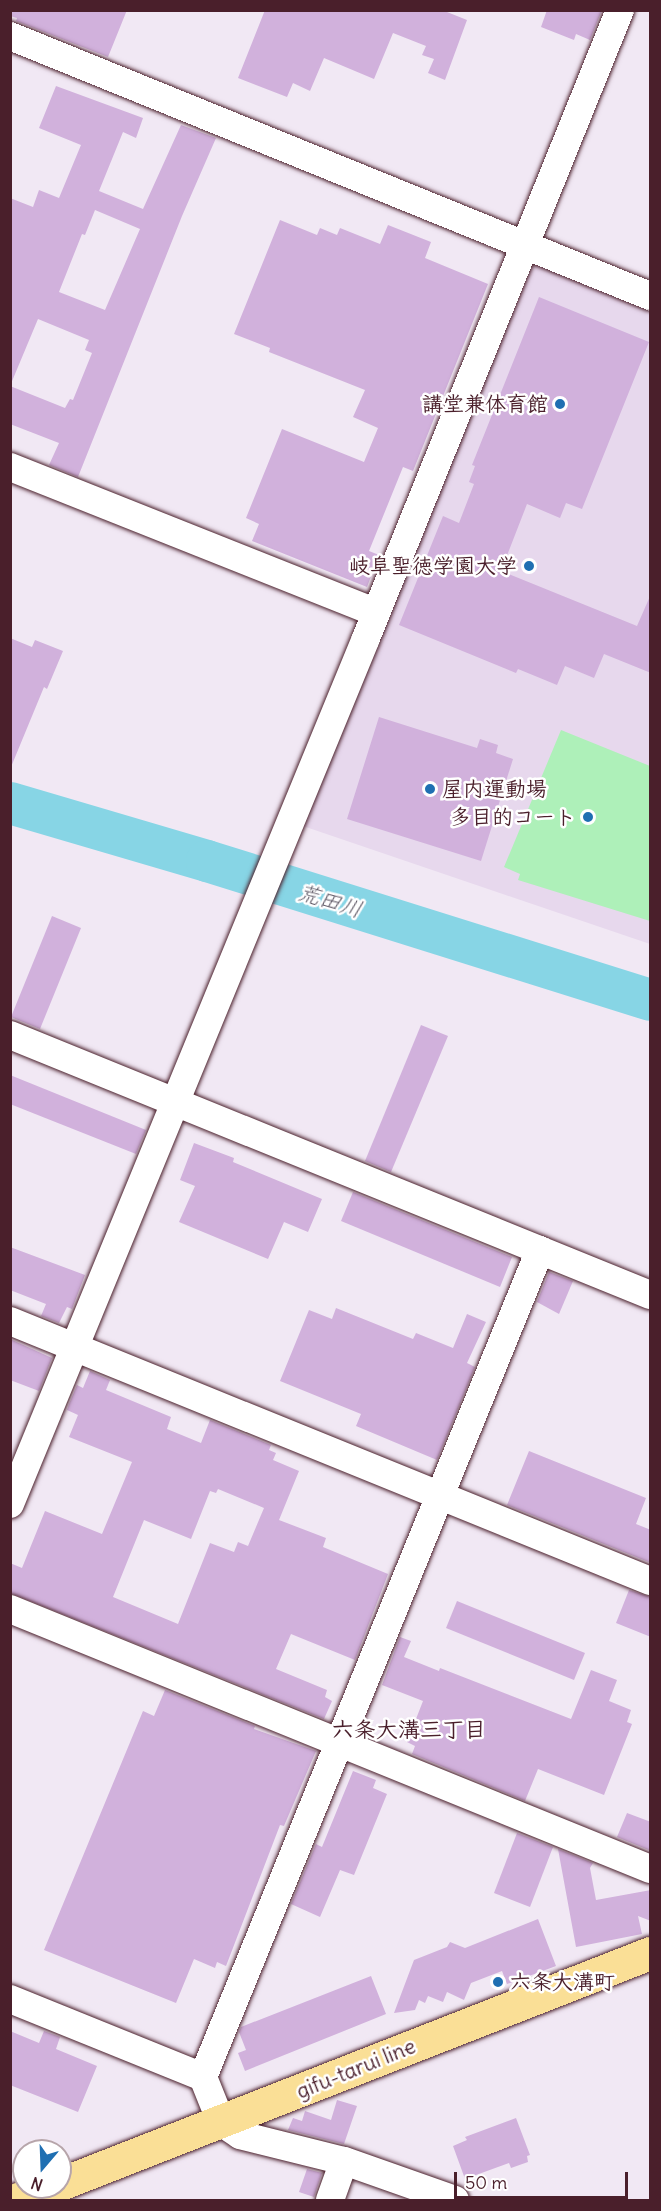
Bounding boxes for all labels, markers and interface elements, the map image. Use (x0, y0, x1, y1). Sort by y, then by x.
place label: 講堂兼体育館 (422, 391, 548, 417)
marker: 講堂兼体育館 (553, 397, 567, 411)
place label: 岐阜聖徳学園大学 (349, 553, 517, 579)
marker: 岐阜聖徳学園大学 (522, 559, 536, 573)
place label: 屋内運動場 (442, 776, 547, 802)
marker: 屋内運動場 (423, 782, 437, 796)
place label: 多目的コート (450, 804, 576, 830)
marker: 多目的コート (581, 810, 595, 824)
water label: 荒田川 (295, 879, 365, 923)
district label: 六条大溝三丁目 (332, 1717, 486, 1743)
place label: 六条大溝町 (510, 1969, 615, 1995)
marker: 六条大溝町 (491, 1975, 505, 1989)
street label: gifu-tarui line (293, 2034, 419, 2104)
north arrow (12, 2139, 72, 2199)
scale bar (457, 2160, 631, 2198)
text: 50 m (465, 2171, 507, 2194)
text: N (28, 2173, 45, 2195)

